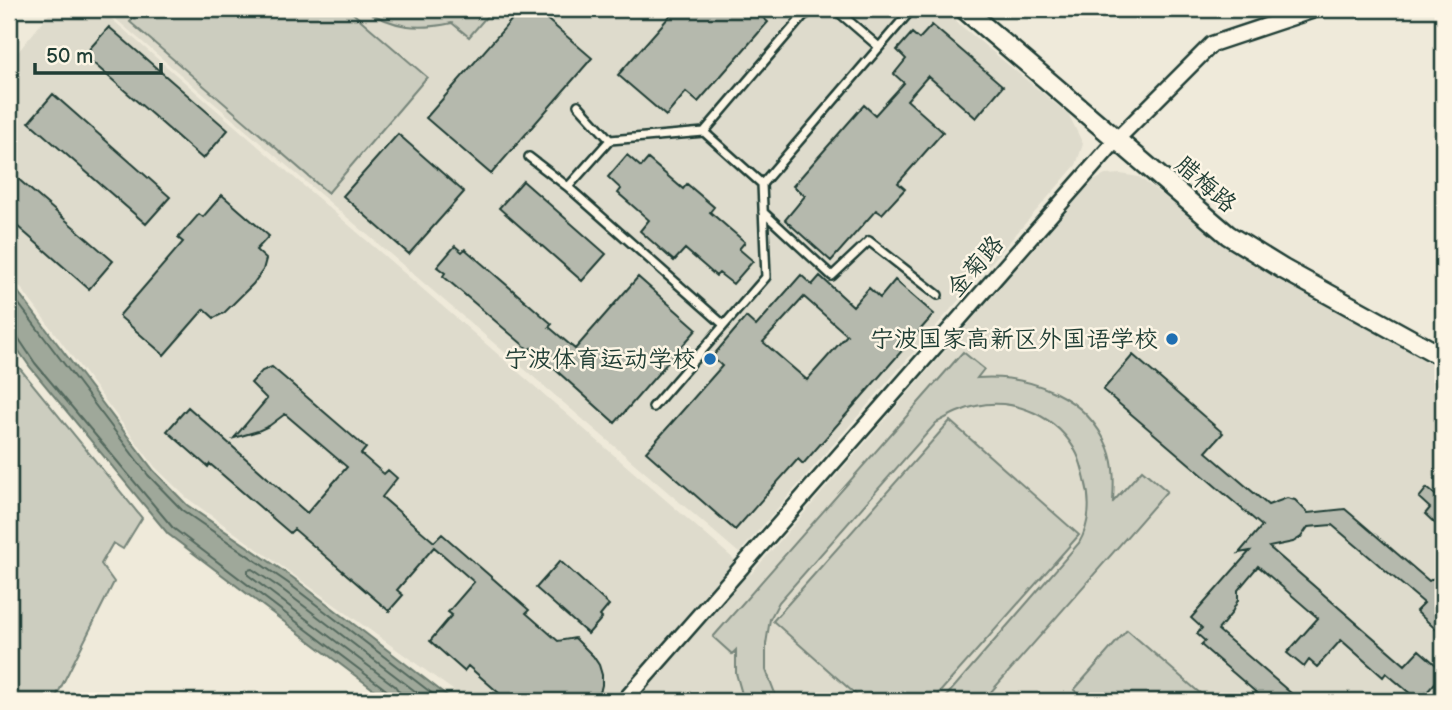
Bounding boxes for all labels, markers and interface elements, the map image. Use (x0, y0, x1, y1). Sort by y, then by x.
scale bar (35, 32, 161, 76)
text: 50 m (46, 44, 93, 69)
street label: 腊梅路 (1169, 150, 1242, 219)
street label: 金菊路 (941, 230, 1010, 303)
place label: 宁波国家高新区外国语学校 (870, 325, 1158, 354)
marker: 宁波国家高新区外国语学校 (1164, 331, 1180, 347)
place label: 宁波体育运动学校 (504, 345, 696, 374)
marker: 宁波体育运动学校 (702, 351, 718, 367)

